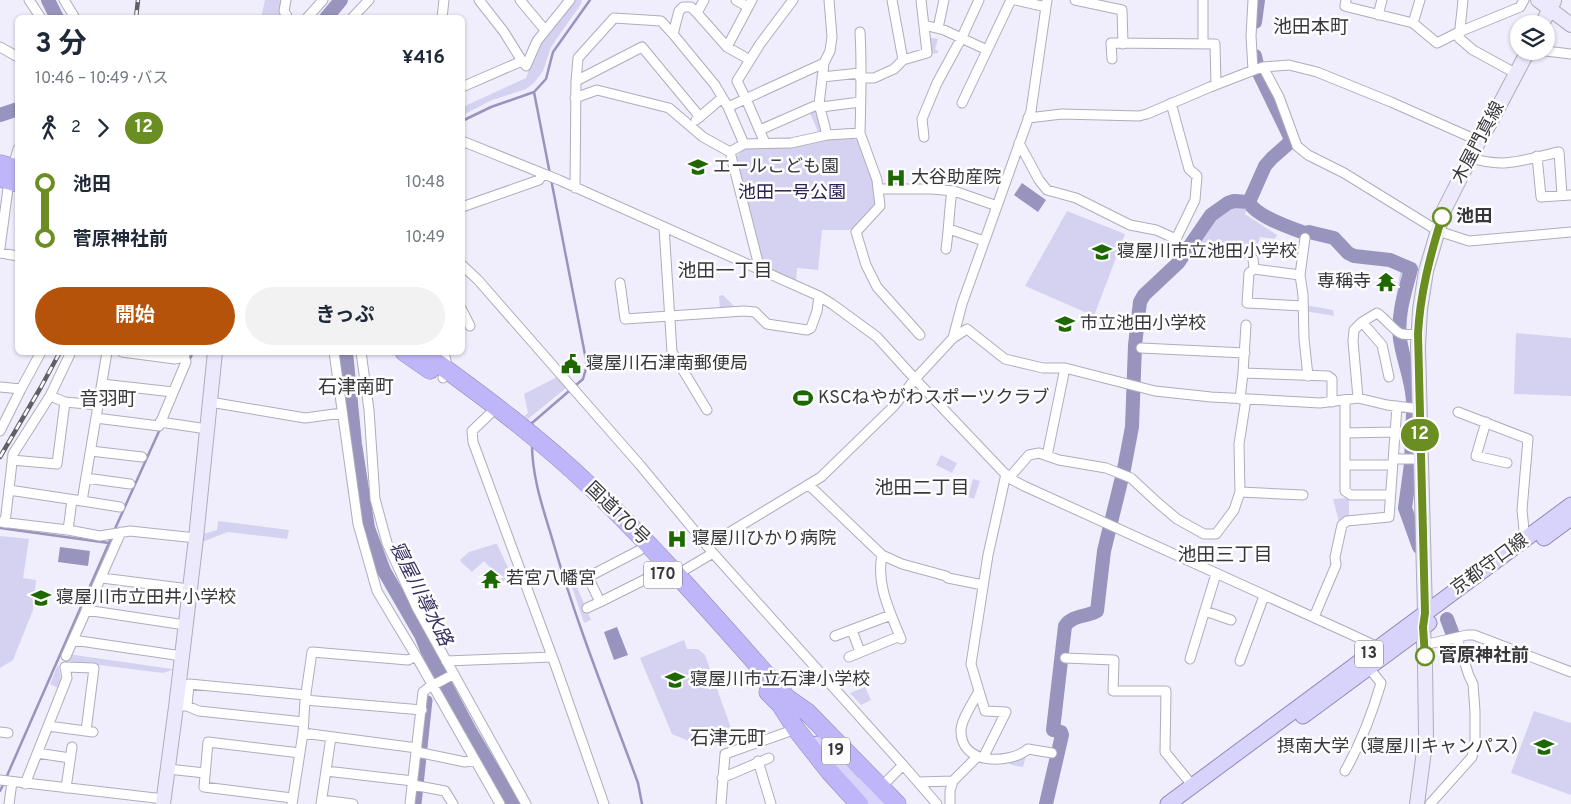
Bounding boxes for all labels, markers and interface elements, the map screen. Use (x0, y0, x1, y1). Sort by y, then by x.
map controls (1510, 15, 1555, 60)
button: layers (1510, 15, 1555, 60)
district label: 池田本町 (1273, 16, 1349, 40)
text: 3 分 (35, 27, 87, 63)
text: ¥416 (402, 46, 445, 70)
text: 10:46 – 10:49 · バス (35, 69, 169, 89)
street label: 木屋門真線 (1448, 98, 1510, 188)
icon: walk (35, 114, 63, 142)
icon: forward (89, 114, 117, 142)
text: 12 (135, 116, 153, 139)
text: 2 (71, 118, 81, 138)
school or university icon: エールこども園 (687, 156, 709, 178)
place label: エールこども園 (713, 156, 839, 179)
hospital icon: 大谷助産院 (885, 167, 907, 189)
place label: 大谷助産院 (911, 167, 1001, 190)
text: 池田 (73, 173, 111, 197)
text: 10:48 (405, 173, 445, 193)
park label: 池田一号公園 (738, 182, 846, 205)
place label: 池田 (1456, 206, 1492, 229)
marker: 池田 (1432, 207, 1452, 227)
text: 菅原神社前 (73, 228, 168, 252)
text: 10:49 (406, 228, 445, 248)
school or university icon: 寝屋川市立池田小学校 (1091, 241, 1113, 263)
place label: 寝屋川市立池田小学校 (1117, 241, 1297, 264)
district label: 池田一丁目 (677, 260, 773, 284)
place label: 専稱寺 (1317, 271, 1371, 294)
temple icon: 専稱寺 (1375, 271, 1397, 293)
button: 開始 (35, 287, 235, 345)
button: きっぷ (245, 287, 445, 345)
school or university icon: 市立池田小学校 (1054, 313, 1076, 335)
place label: 市立池田小学校 (1080, 313, 1206, 336)
public building icon: 寝屋川石津南郵便局 (560, 353, 582, 375)
place label: 寝屋川石津南郵便局 (586, 353, 748, 376)
district label: 石津南町 (318, 376, 394, 400)
sports icon: KSCねやがわスポーツクラブ (792, 387, 814, 409)
place label: KSCねやがわスポーツクラブ (818, 387, 1049, 410)
district label: 音羽町 (79, 388, 137, 412)
line badge: 12 (1398, 419, 1442, 451)
text: 12 (1411, 423, 1429, 446)
district label: 池田二丁目 (874, 477, 970, 501)
street label: 国道170号 (580, 478, 654, 550)
hospital icon: 寝屋川ひかり病院 (666, 528, 688, 550)
place label: 寝屋川ひかり病院 (692, 528, 836, 551)
street label: 京都守口線 (1447, 529, 1533, 601)
water label: 寝屋川導水路 (383, 538, 457, 652)
district label: 池田三丁目 (1177, 544, 1273, 568)
road number: 170 (644, 562, 682, 588)
temple icon: 若宮八幡宮 (480, 568, 502, 590)
place label: 若宮八幡宮 (506, 568, 596, 591)
school or university icon: 寝屋川市立田井小学校 (30, 587, 52, 609)
place label: 寝屋川市立田井小学校 (56, 587, 236, 610)
road number: 13 (1355, 641, 1383, 668)
place label: 菅原神社前 (1439, 645, 1529, 668)
marker: 菅原神社前 (1415, 646, 1435, 666)
school or university icon: 寝屋川市立石津小学校 (664, 669, 686, 691)
place label: 寝屋川市立石津小学校 (690, 669, 870, 692)
district label: 石津元町 (690, 727, 766, 751)
place label: 摂南大学（寝屋川キャンパス） (1277, 736, 1529, 759)
school or university icon: 摂南大学（寝屋川キャンパス） (1533, 736, 1555, 758)
road number: 19 (822, 738, 850, 764)

